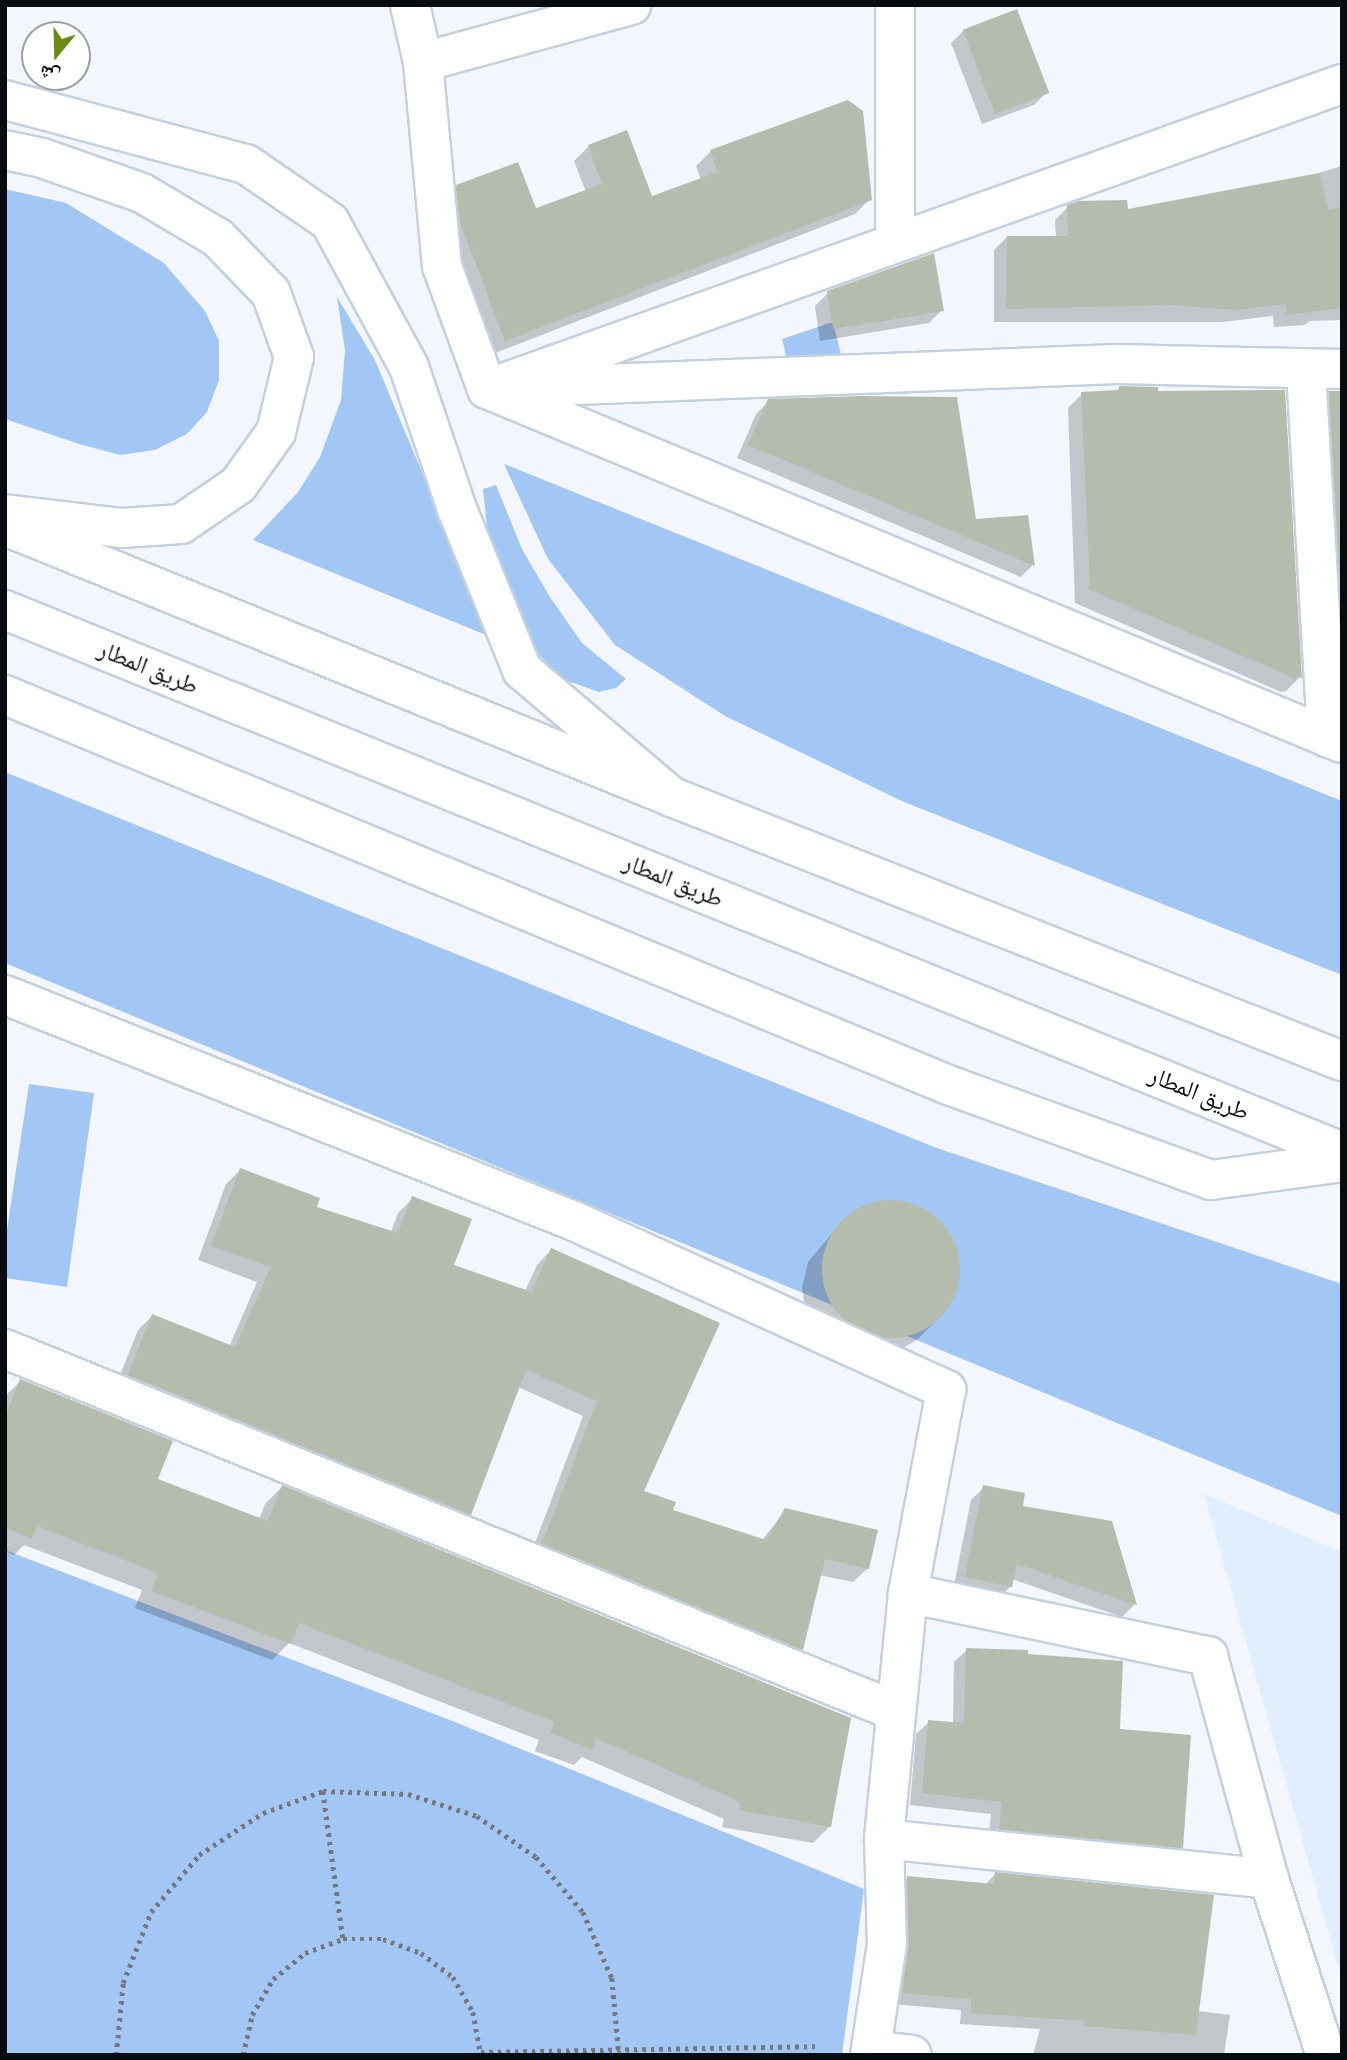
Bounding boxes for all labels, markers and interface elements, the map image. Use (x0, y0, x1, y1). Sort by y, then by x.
north arrow (21, 21, 91, 91)
text: ش (36, 59, 63, 89)
street label: طريق المطار (94, 635, 202, 701)
street label: طريق المطار (619, 848, 727, 914)
street label: طريق المطار (1145, 1061, 1253, 1127)

